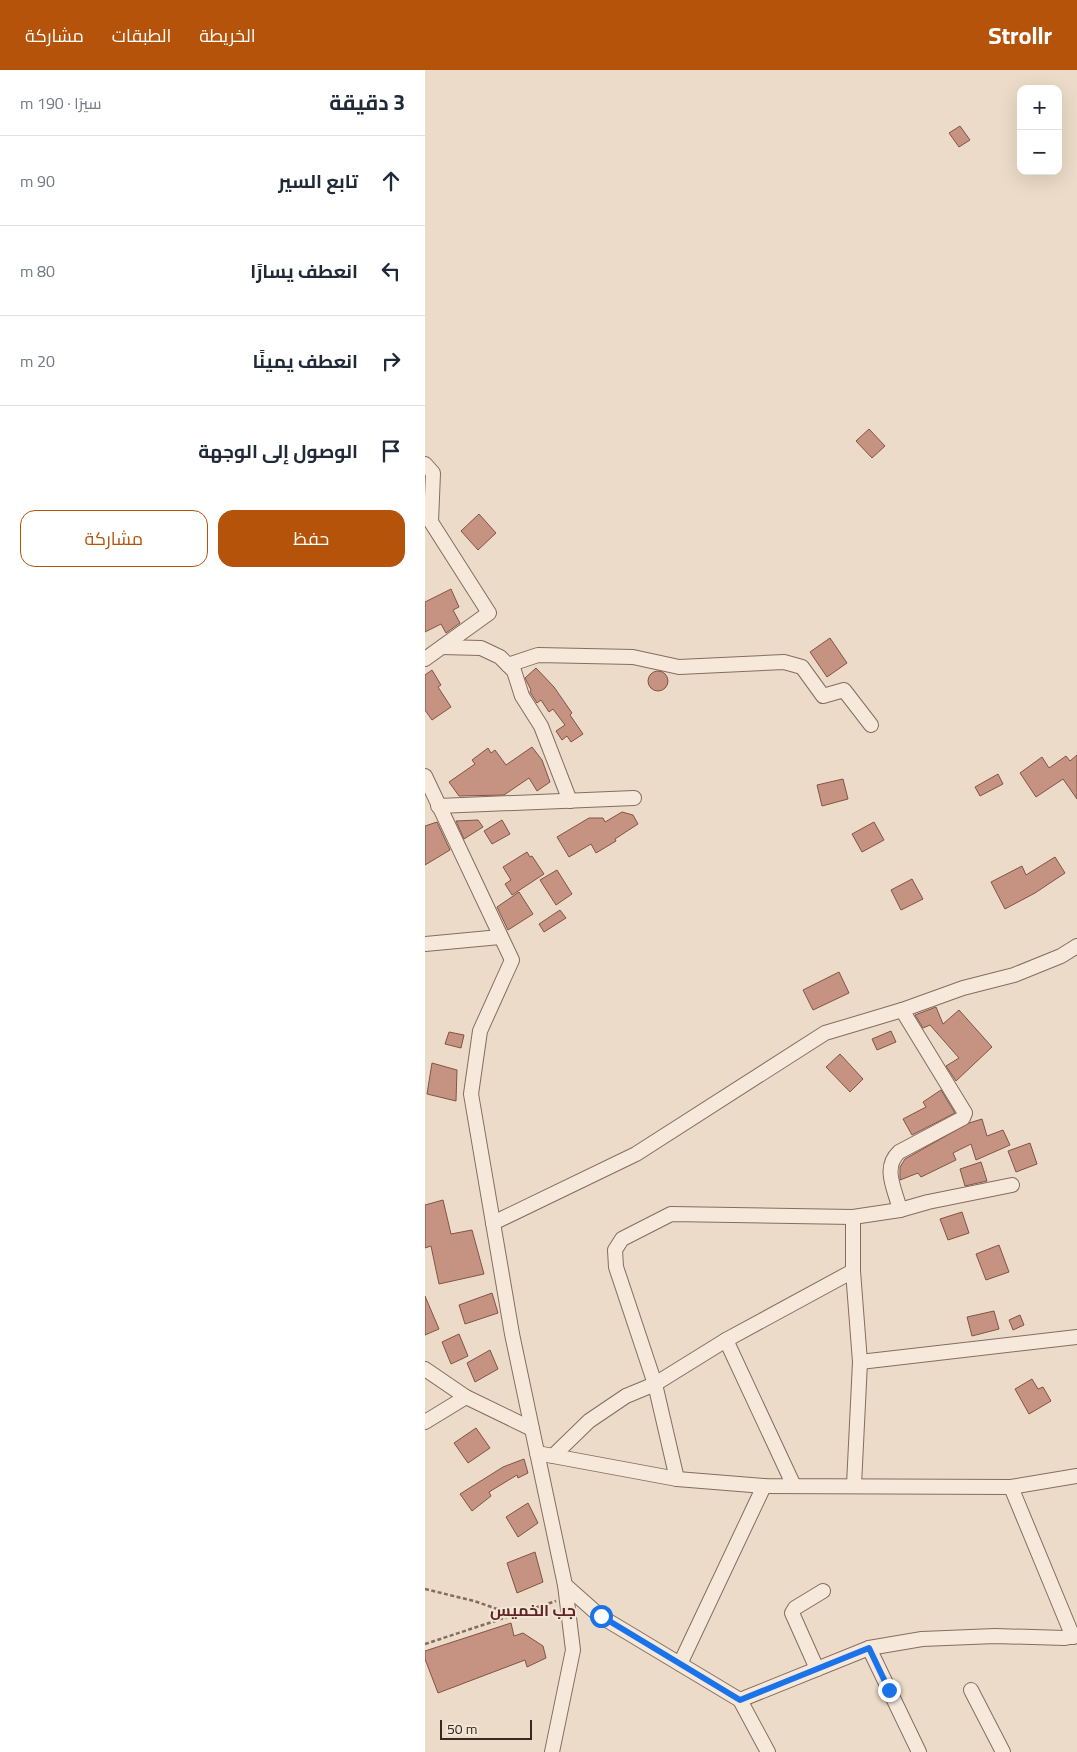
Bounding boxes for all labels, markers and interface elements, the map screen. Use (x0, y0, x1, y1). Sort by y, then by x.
text: Strollr (988, 13, 1052, 58)
text: مشاركة (25, 19, 84, 52)
text: الطبقات (112, 19, 171, 52)
text: الخريطة (199, 19, 256, 52)
text: 3 دقيقة (329, 83, 405, 122)
map controls (1017, 85, 1062, 175)
button: + (1017, 85, 1062, 130)
text: سيرًا · 190 m (20, 88, 101, 118)
button: − (1017, 130, 1062, 175)
text: تابع السير (278, 163, 358, 199)
text: 90 m (20, 166, 55, 196)
icon: ahead (377, 167, 405, 195)
text: انعطف يسارًا (250, 253, 358, 289)
text: 80 m (20, 256, 55, 286)
icon: left (377, 257, 405, 285)
text: انعطف يمينًا (253, 343, 358, 379)
text: 20 m (20, 346, 55, 376)
icon: right (377, 347, 405, 375)
text: الوصول إلى الوجهة (198, 433, 358, 469)
icon: arrive (377, 437, 405, 465)
button: مشاركة (20, 510, 208, 567)
button: حفظ (218, 510, 405, 567)
district label: جب الخميس (490, 1595, 576, 1625)
route start (590, 1605, 613, 1628)
route end (878, 1679, 901, 1702)
text: 50 m (447, 1716, 477, 1742)
scale bar (440, 1717, 533, 1740)

